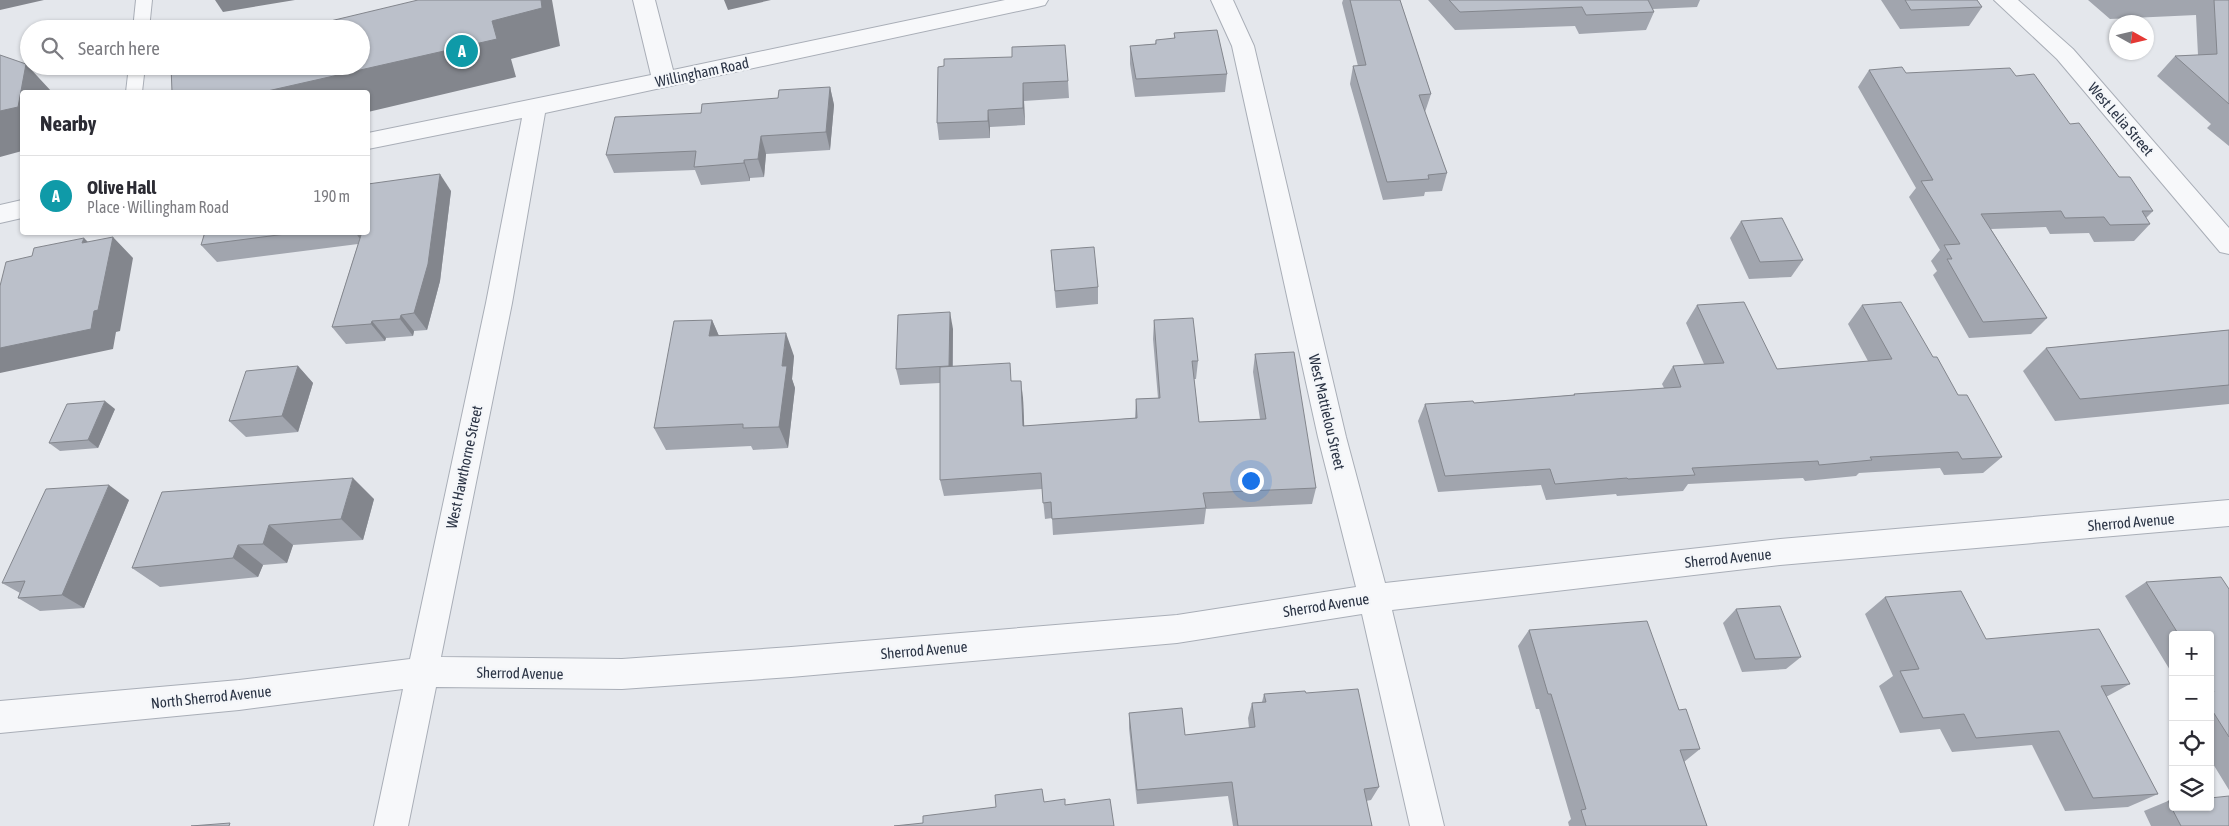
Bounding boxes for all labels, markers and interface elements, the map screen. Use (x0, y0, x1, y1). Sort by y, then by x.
north arrow (2109, 15, 2154, 60)
search box (20, 20, 370, 75)
pin: A (446, 32, 478, 70)
icon: search (38, 34, 66, 62)
text: Search here (78, 37, 160, 59)
street label: Willingham Road (654, 54, 750, 90)
street label: West Lelia Street (2085, 79, 2157, 159)
text: Nearby (40, 111, 96, 135)
text: Olive Hall (87, 176, 156, 198)
text: A (52, 187, 60, 205)
text: 190 m (314, 187, 350, 205)
text: Place · Willingham Road (87, 198, 229, 216)
street label: West Mattielou Street (1305, 353, 1349, 471)
street label: West Hawthorne Street (443, 404, 485, 530)
your location (1238, 468, 1264, 494)
street label: Sherrod Avenue (2087, 510, 2175, 534)
street label: Sherrod Avenue (1684, 545, 1772, 571)
street label: Sherrod Avenue (1282, 590, 1370, 620)
map controls (2169, 631, 2214, 811)
button: + (2169, 631, 2214, 676)
street label: Sherrod Avenue (880, 638, 968, 662)
street label: Sherrod Avenue (476, 664, 564, 682)
button: − (2169, 676, 2214, 721)
street label: North Sherrod Avenue (150, 682, 272, 712)
button: locate (2169, 721, 2214, 766)
button: layers (2169, 766, 2214, 811)

